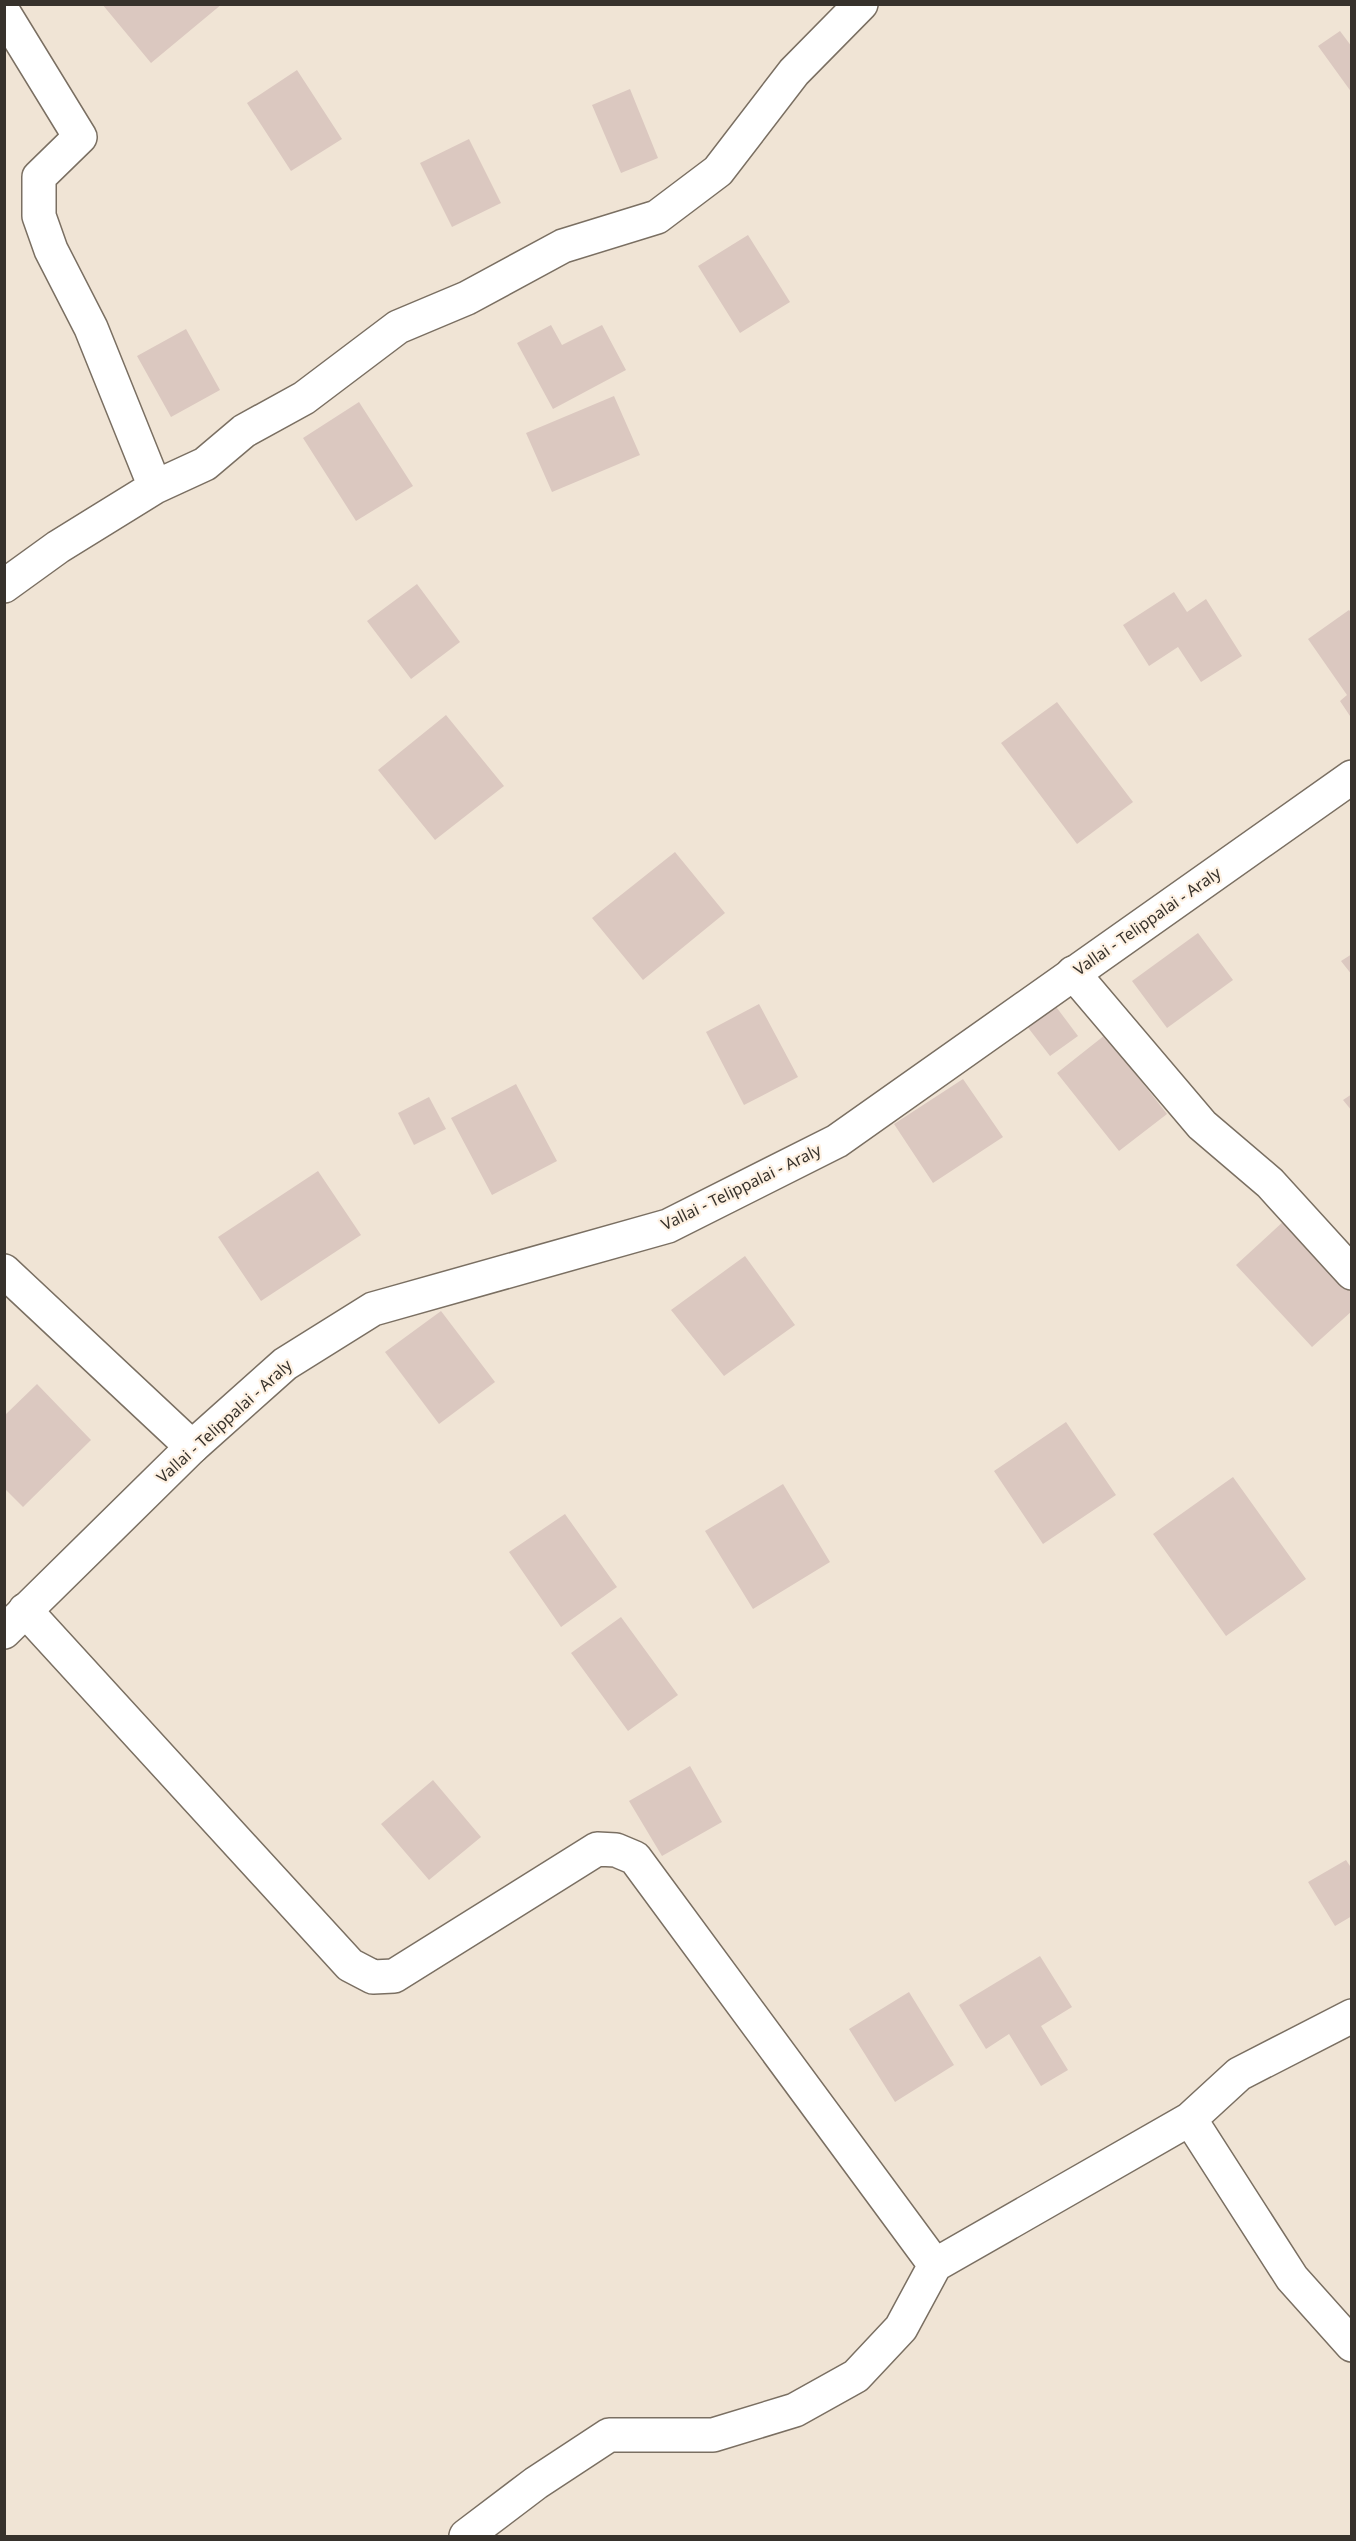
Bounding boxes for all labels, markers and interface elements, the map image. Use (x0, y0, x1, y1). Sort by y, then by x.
street label: Vallai - Telippalai - Araly (1069, 861, 1226, 980)
street label: Vallai - Telippalai - Araly (657, 1138, 825, 1235)
street label: Vallai - Telippalai - Araly (152, 1354, 297, 1488)

